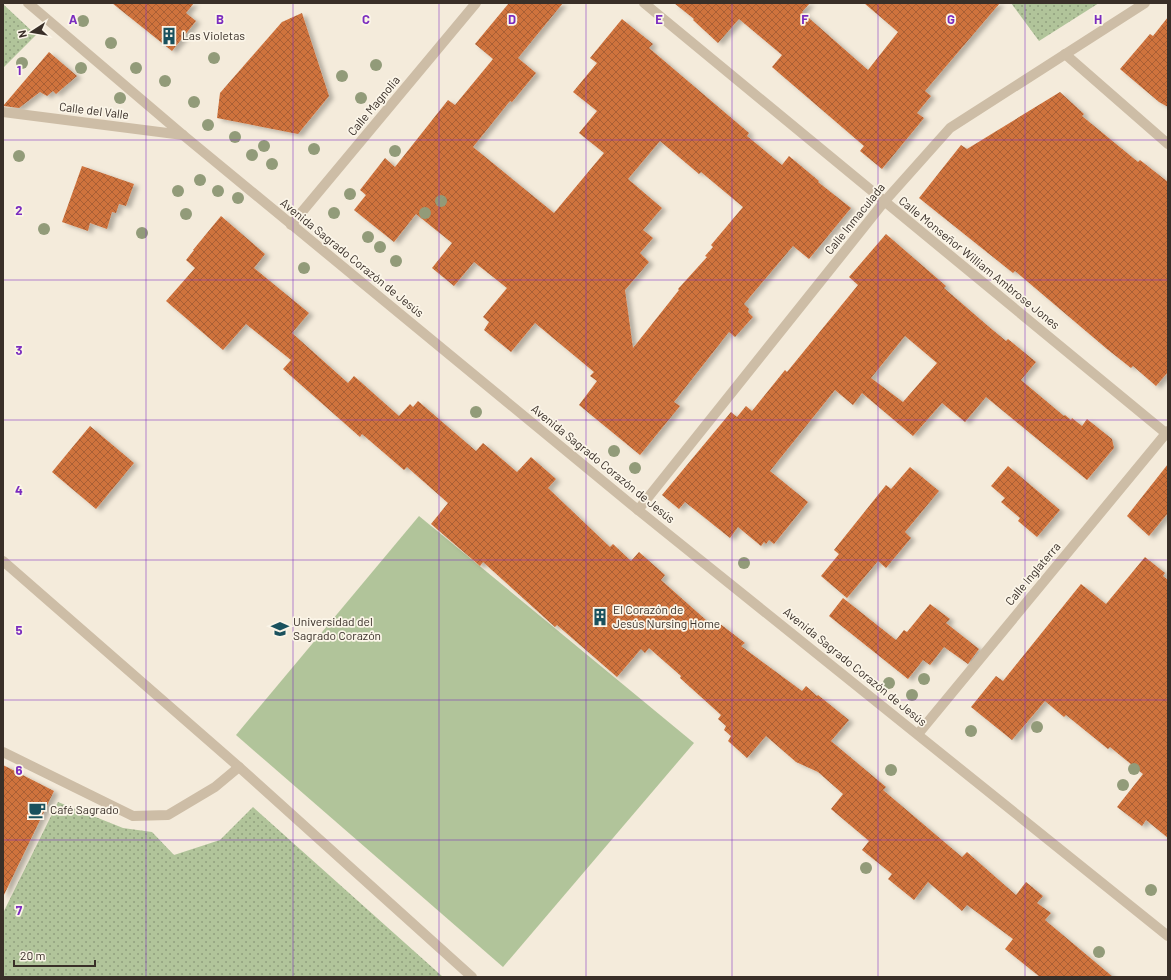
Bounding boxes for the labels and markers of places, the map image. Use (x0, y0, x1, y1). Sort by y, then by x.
building icon: Las Violetas (159, 26, 179, 46)
place label: Las Violetas (182, 28, 245, 42)
place label: El Corazón de Jesús Nursing Home (613, 602, 720, 630)
building icon: El Corazón de Jesús Nursing Home (590, 607, 610, 627)
place label: Universidad del Sagrado Corazón (293, 614, 381, 642)
school or university icon: Universidad del Sagrado Corazón (270, 619, 290, 639)
cafe icon: Café Sagrado (27, 800, 47, 820)
place label: Café Sagrado (50, 802, 119, 816)

